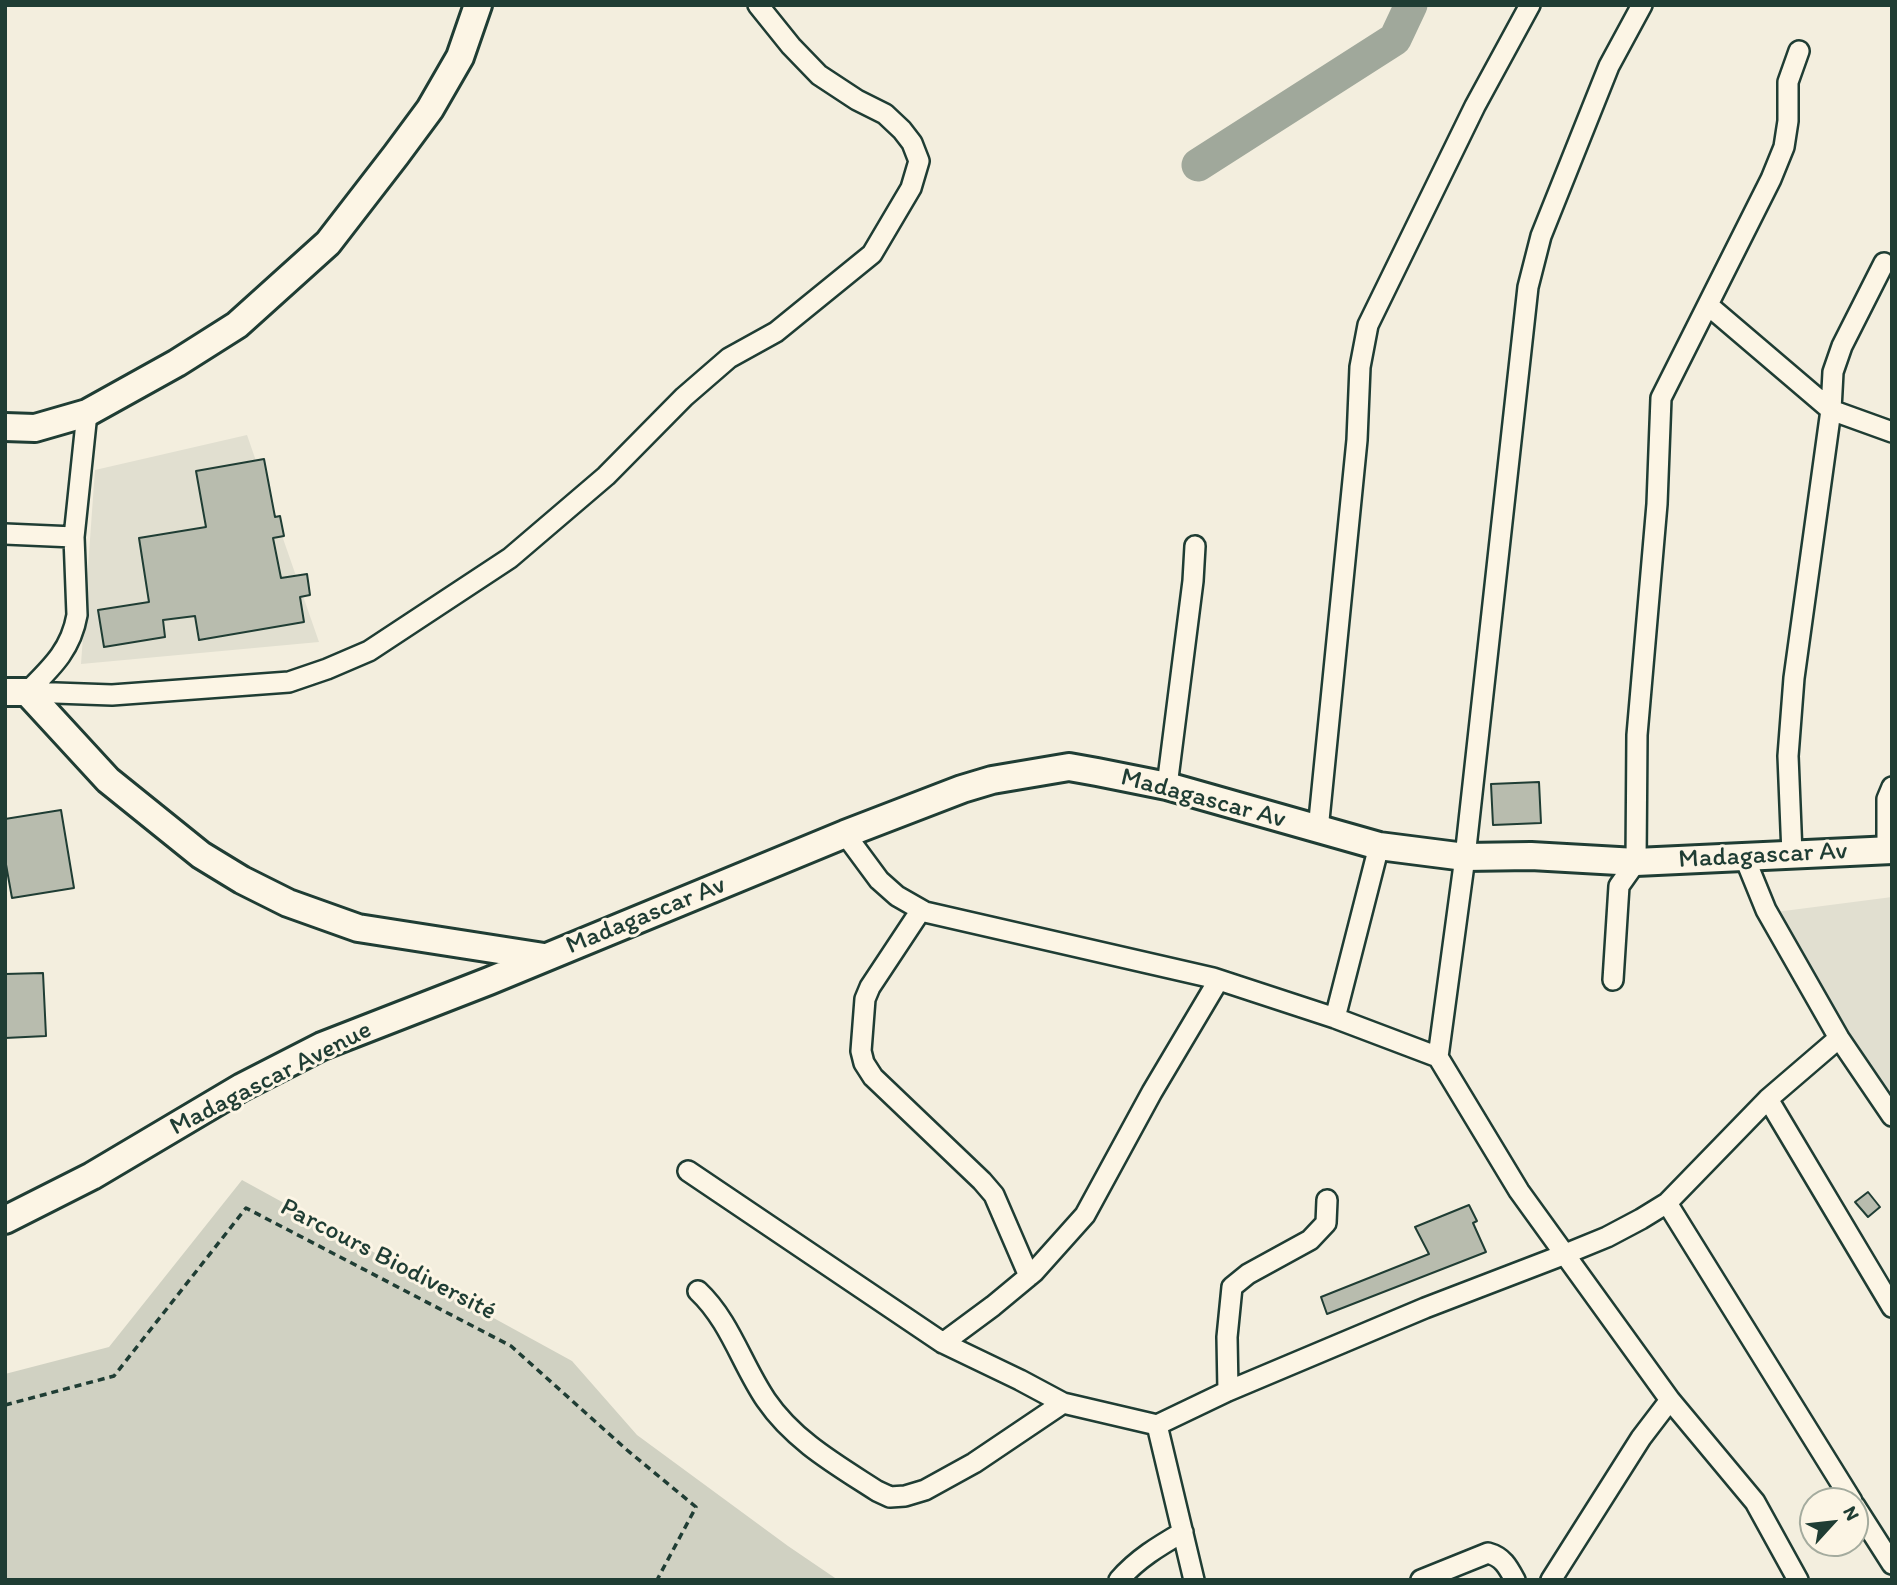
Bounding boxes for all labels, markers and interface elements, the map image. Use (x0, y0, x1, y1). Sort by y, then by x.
street label: Madagascar Av (1117, 762, 1289, 836)
street label: Madagascar Av (1678, 836, 1848, 876)
street label: Madagascar Av (562, 870, 730, 962)
street label: Madagascar Avenue (165, 1015, 377, 1143)
street label: Parcours Biodiversité (275, 1192, 501, 1328)
north arrow (1799, 1487, 1869, 1557)
text: N (1838, 1502, 1865, 1524)

